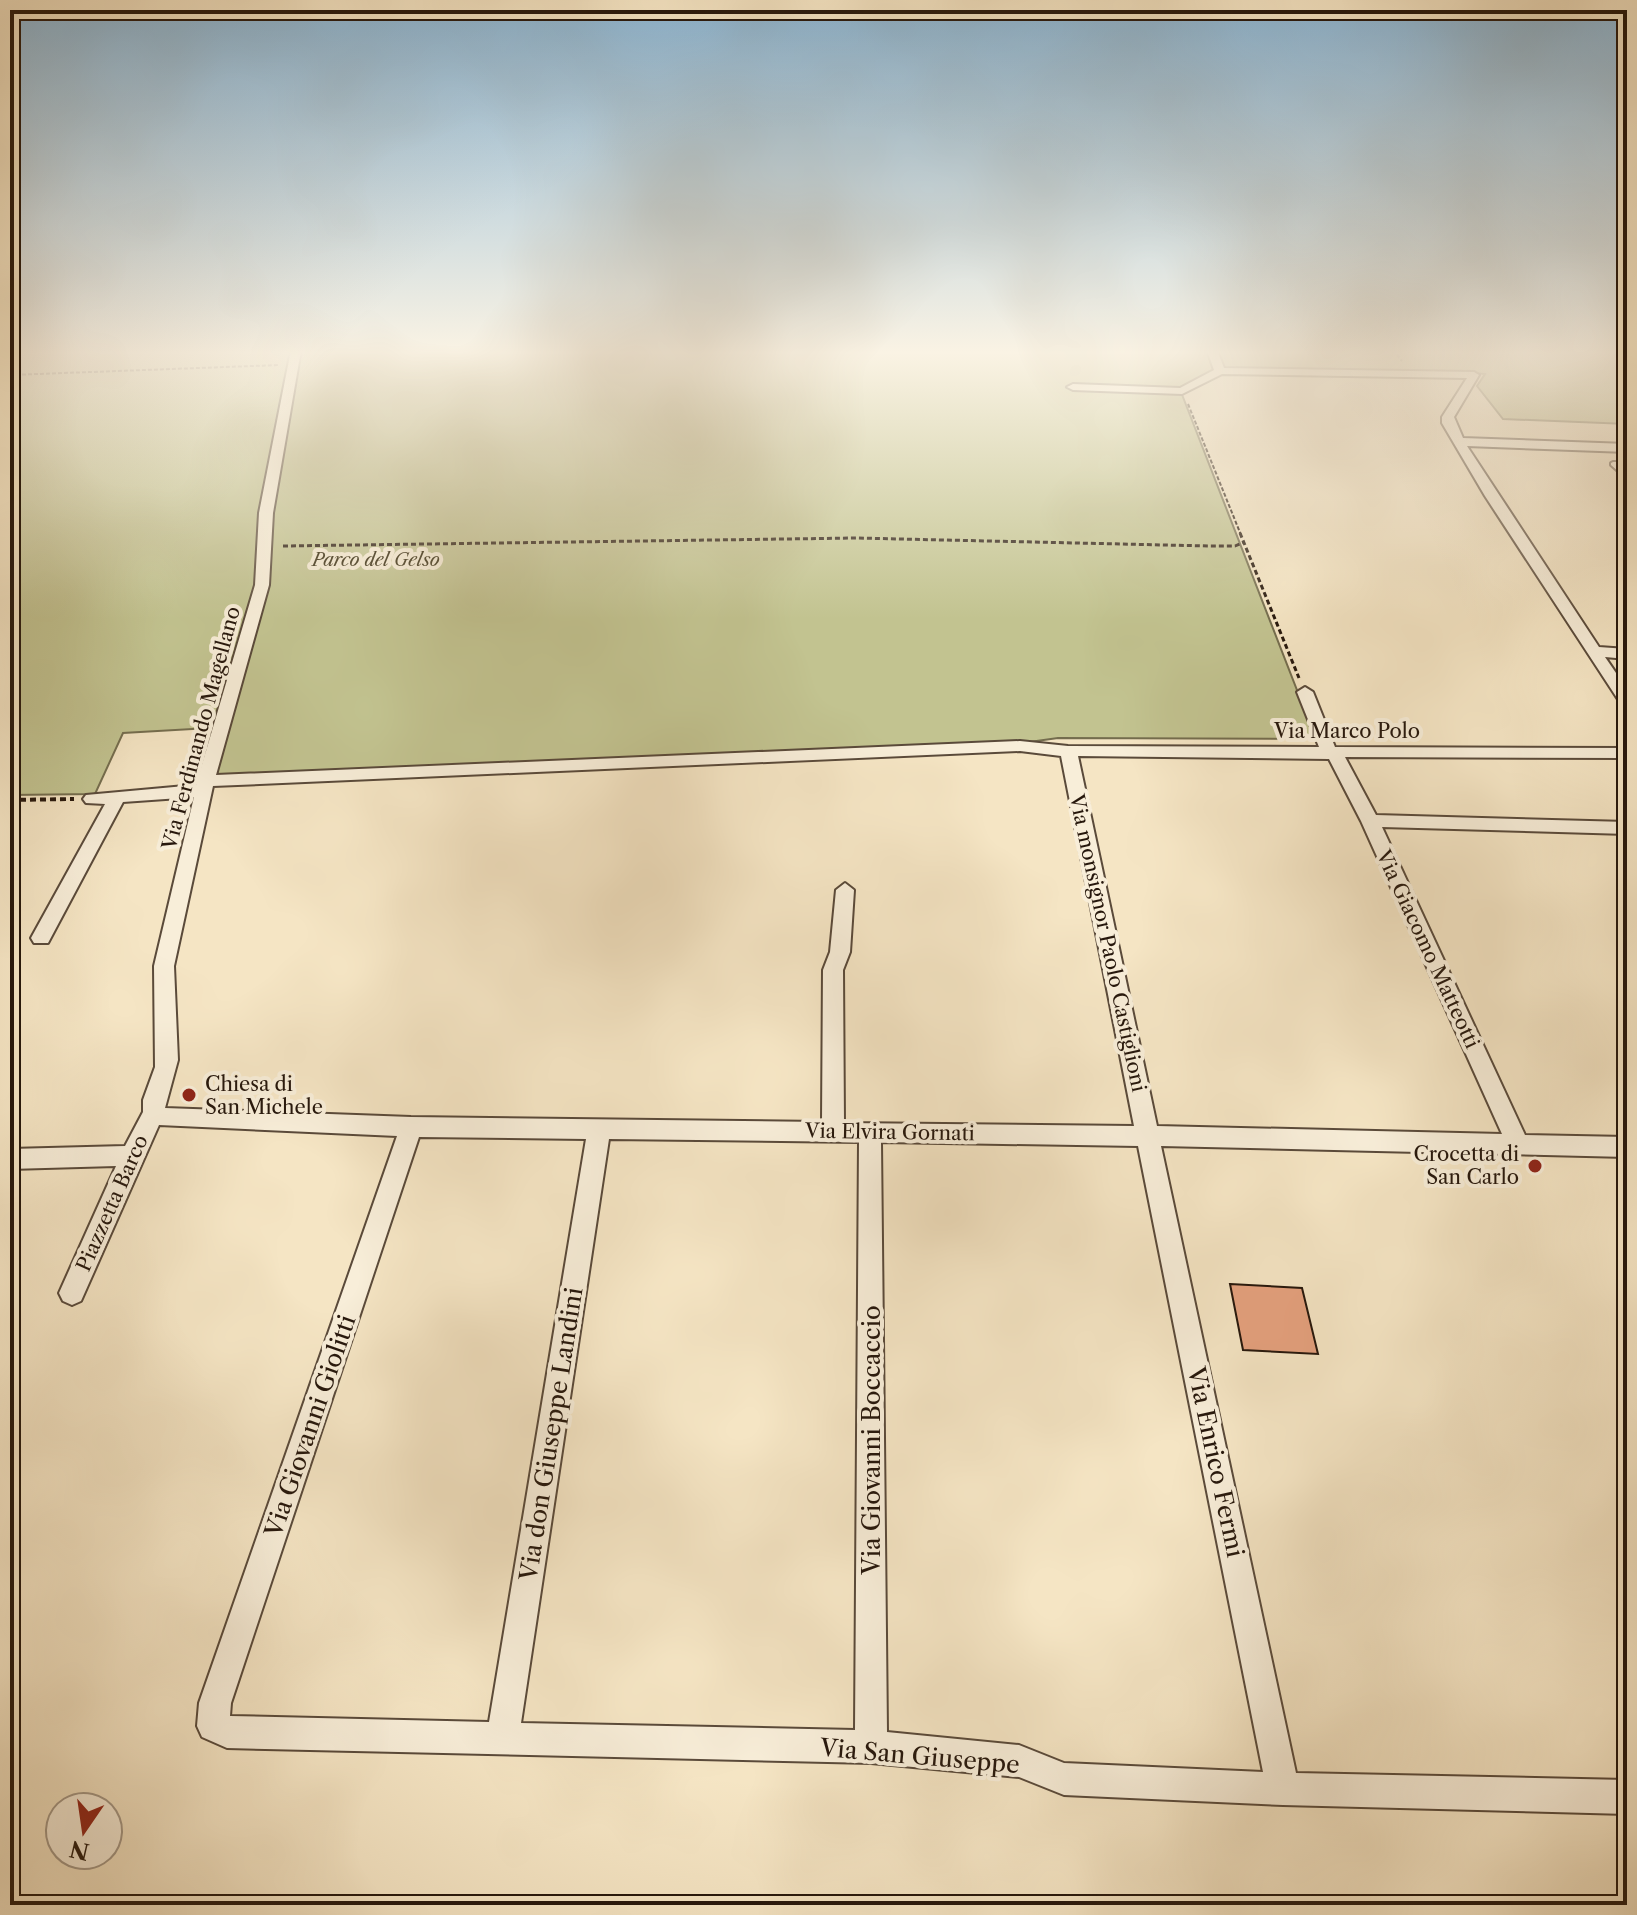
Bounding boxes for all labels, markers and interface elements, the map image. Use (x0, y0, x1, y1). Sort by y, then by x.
park label: Parco del Gelso (310, 549, 440, 571)
street label: Via Ferdinando Magellano (157, 604, 245, 853)
street label: Via Marco Polo (1273, 719, 1420, 743)
street label: Via monsignor Paolo Castiglioni (1065, 791, 1151, 1094)
street label: Via Giacomo Matteotti (1371, 845, 1485, 1052)
place label: Chiesa di San Michele (205, 1072, 323, 1119)
marker: Chiesa di San Michele (180, 1086, 198, 1104)
street label: Via Elvira Gornati (804, 1119, 975, 1145)
street label: Piazzetta Barco (71, 1131, 153, 1275)
place label: Crocetta di San Carlo (1413, 1142, 1519, 1189)
marker: Crocetta di San Carlo (1526, 1157, 1544, 1175)
street label: Via don Giuseppe Landini (513, 1285, 589, 1584)
street label: Via Giovanni Boccaccio (857, 1305, 886, 1576)
street label: Via Giovanni Giolitti (258, 1311, 362, 1542)
street label: Via Enrico Fermi (1181, 1363, 1250, 1560)
street label: Via San Giuseppe (818, 1733, 1021, 1779)
north arrow (44, 1791, 124, 1871)
text: N (67, 1835, 92, 1865)

